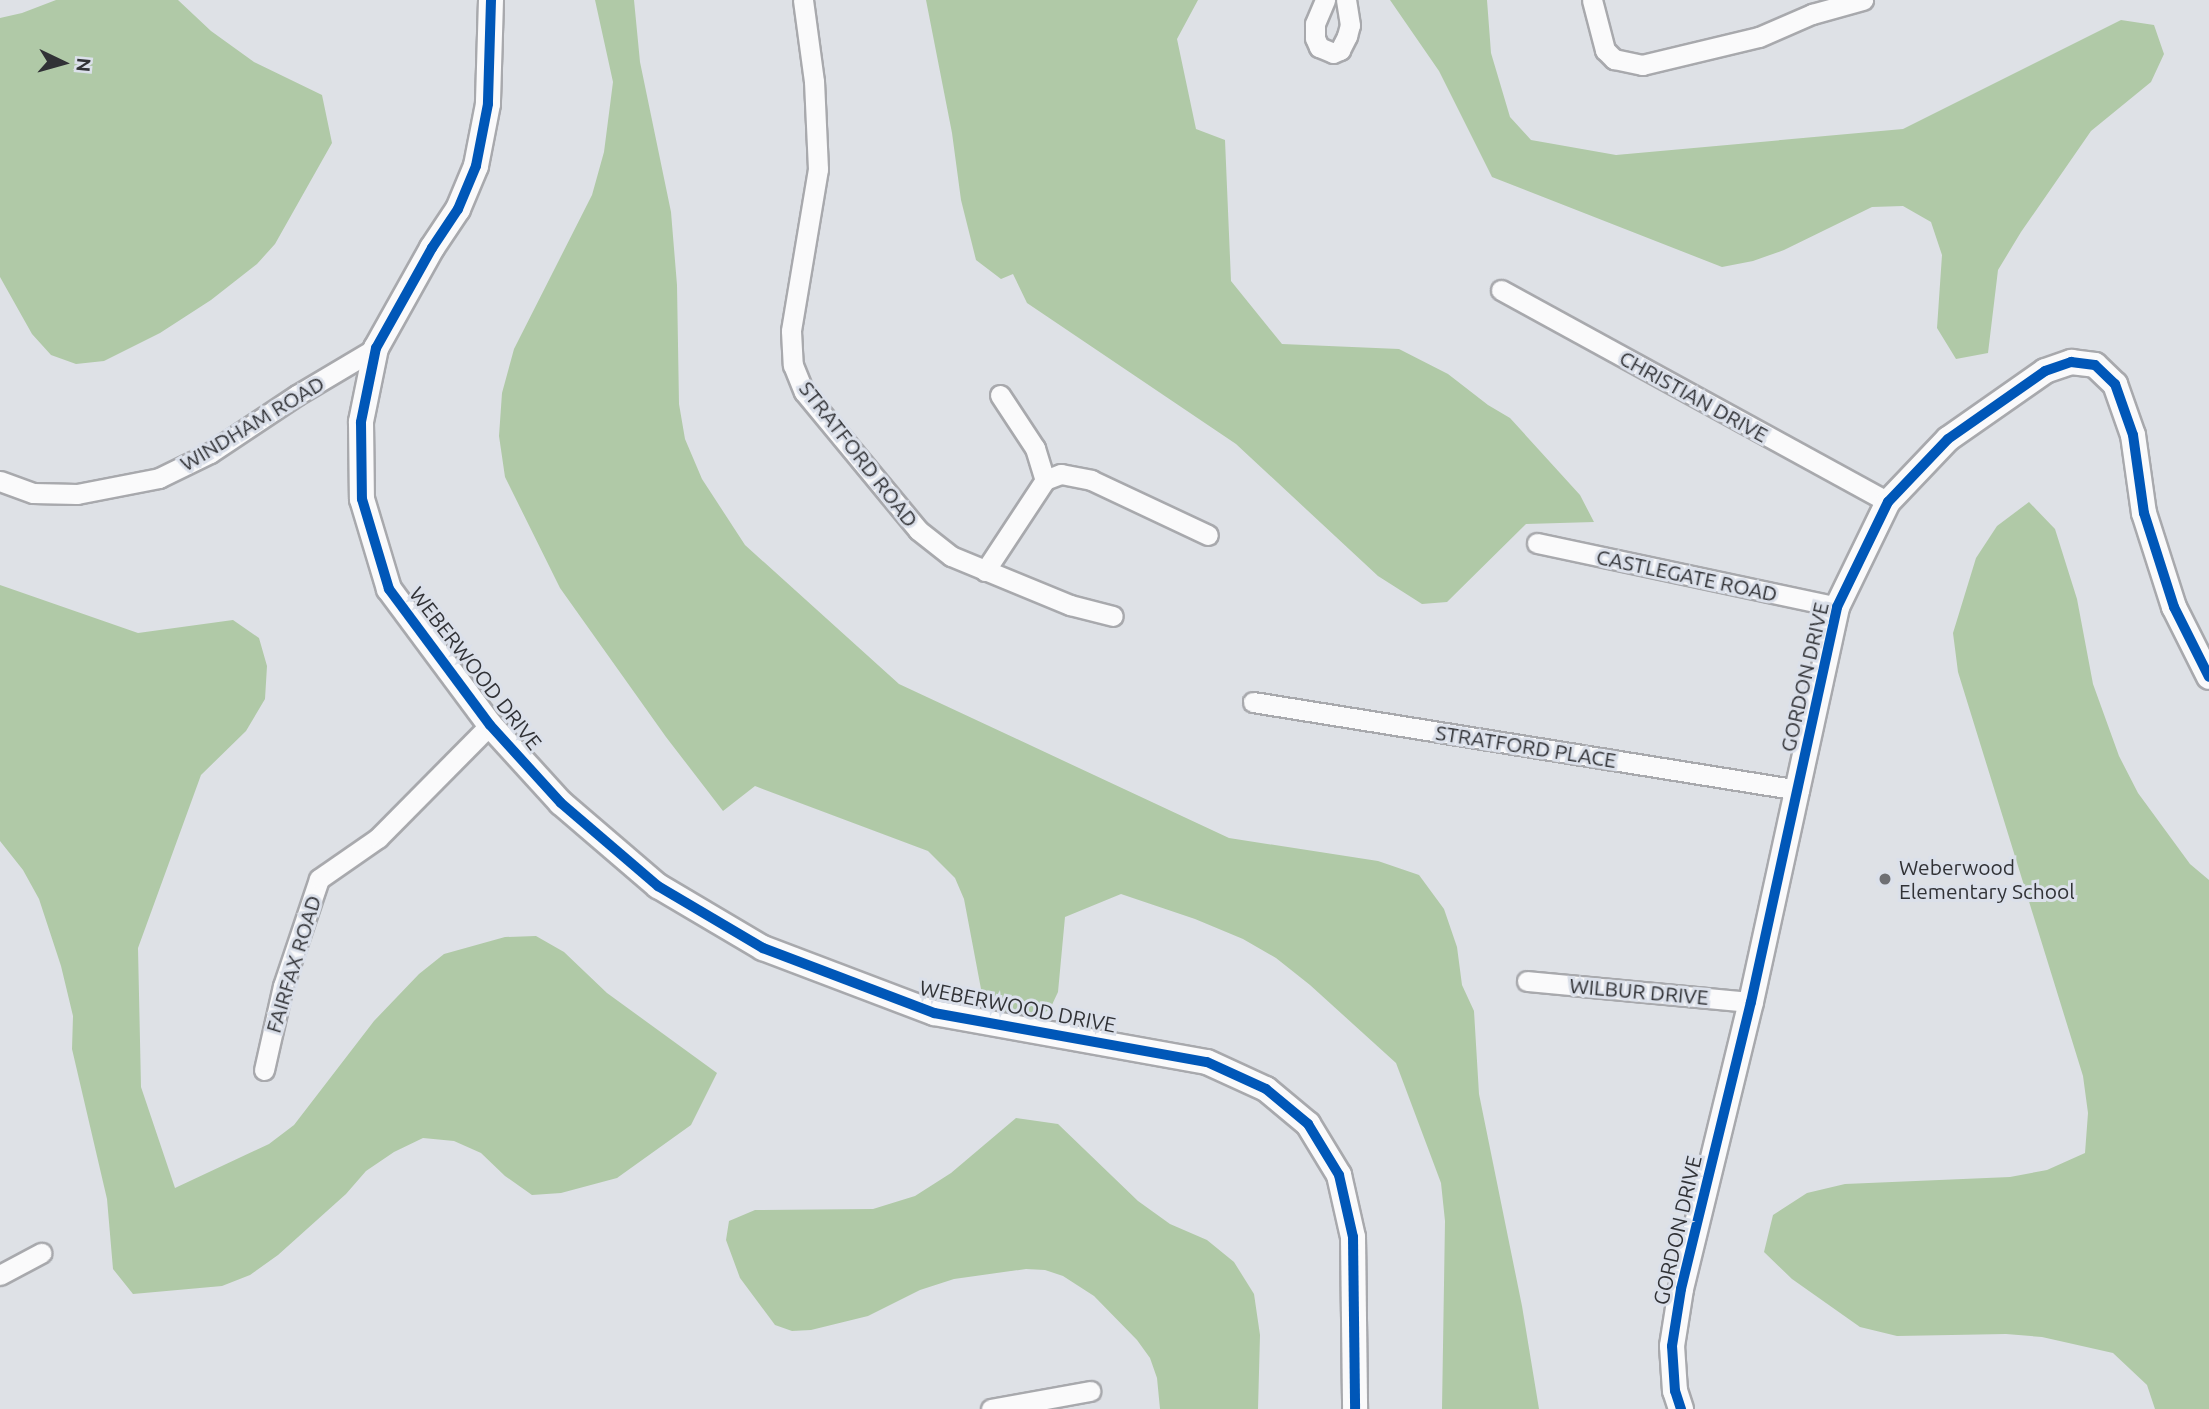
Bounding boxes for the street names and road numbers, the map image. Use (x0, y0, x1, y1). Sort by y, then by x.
street label: CHRISTIAN DRIVE (1615, 345, 1773, 447)
street label: WINDHAM ROAD (175, 370, 329, 476)
street label: STRATFORD ROAD (794, 376, 924, 532)
street label: CASTLEGATE ROAD (1594, 544, 1780, 606)
street label: WEBERWOOD DRIVE (405, 582, 547, 754)
street label: GORDON DRIVE (1775, 600, 1833, 754)
street label: STRATFORD PLACE (1434, 719, 1618, 773)
street label: FAIRFAX ROAD (260, 892, 326, 1036)
street label: WILBUR DRIVE (1568, 972, 1710, 1010)
street label: WEBERWOOD DRIVE (918, 975, 1118, 1037)
street label: GORDON DRIVE (1648, 1153, 1706, 1307)

